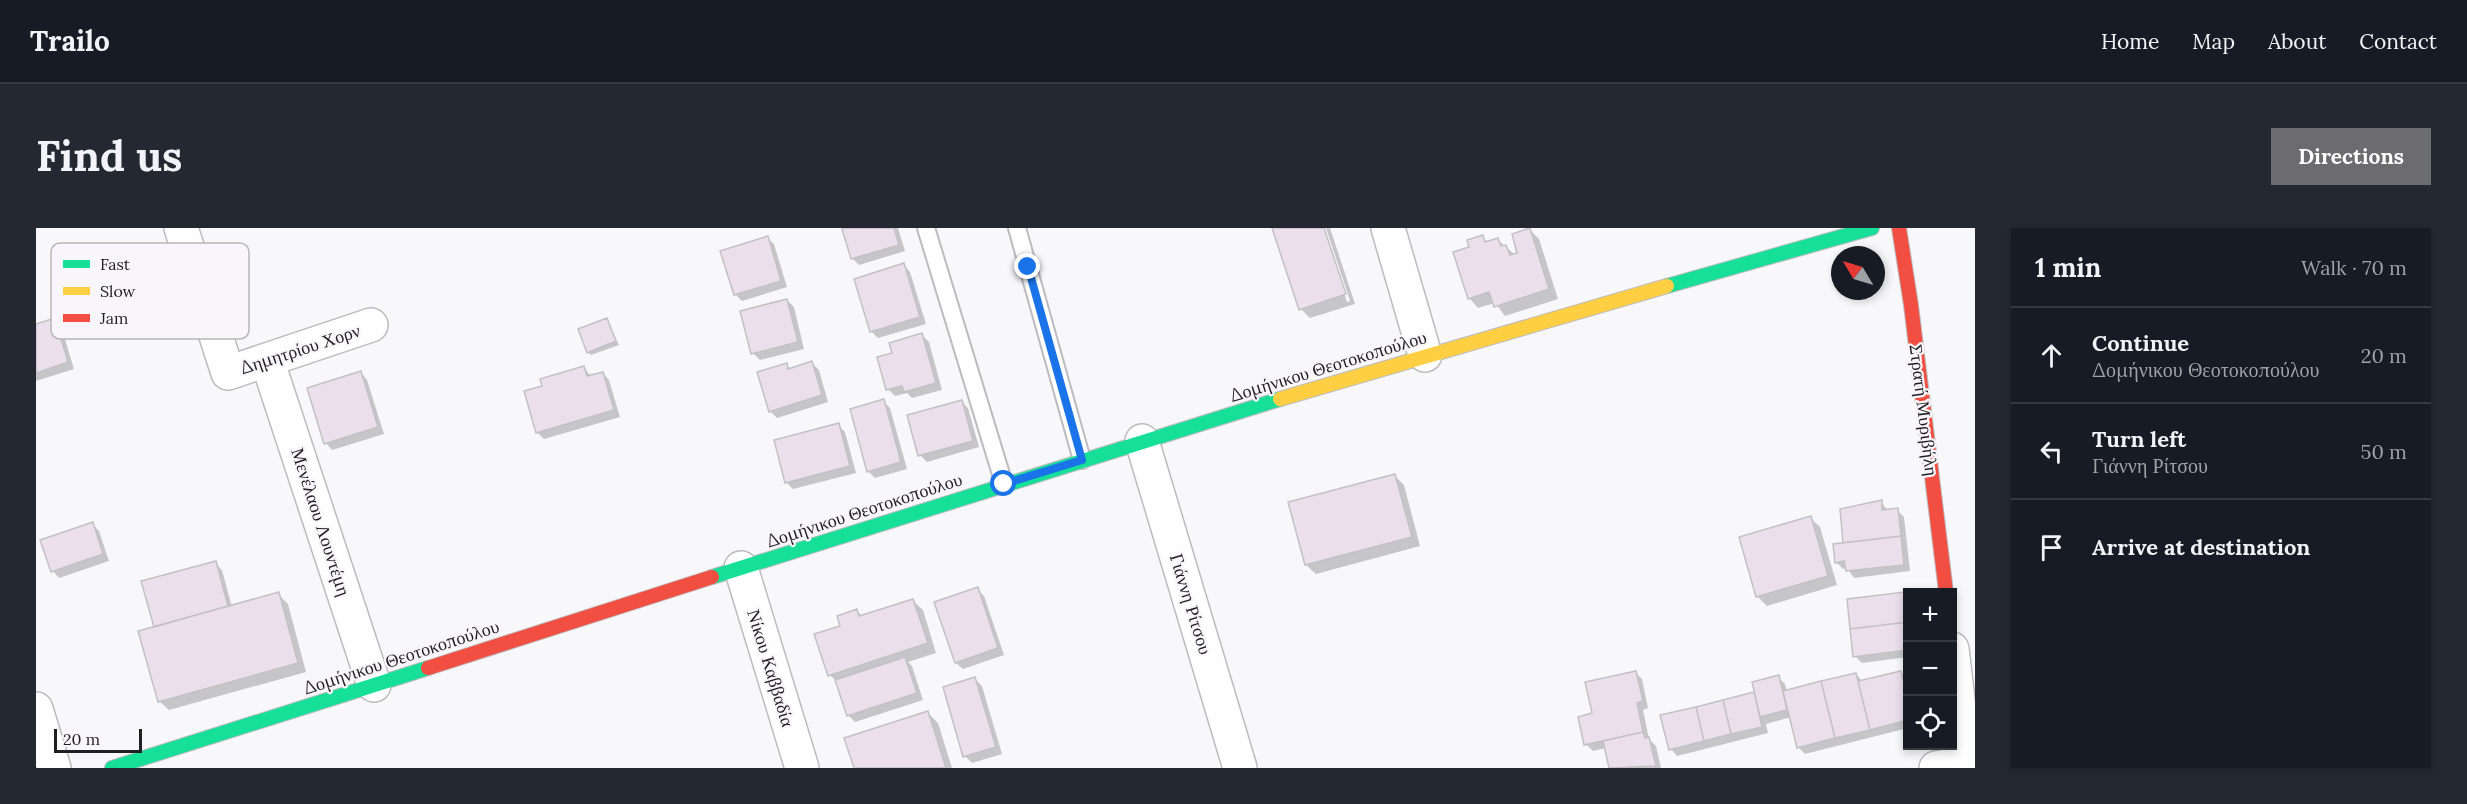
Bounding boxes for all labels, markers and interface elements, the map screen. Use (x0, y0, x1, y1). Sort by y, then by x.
text: Trailo (30, 23, 110, 59)
text: Home (2101, 28, 2159, 55)
text: Map (2192, 28, 2235, 55)
text: About (2268, 28, 2326, 55)
text: Contact (2359, 28, 2437, 55)
button: Directions (2271, 128, 2431, 185)
text: Find us (36, 129, 182, 183)
legend (51, 243, 249, 339)
north arrow (1831, 246, 1885, 300)
text: 1 min (2035, 251, 2101, 284)
route end (1014, 253, 1040, 279)
text: Fast (100, 254, 131, 274)
text: Walk · 70 m (2301, 255, 2407, 280)
text: Slow (100, 281, 136, 301)
text: Jam (99, 308, 128, 328)
street label: Δημητρίου Χορν (237, 319, 363, 379)
street label: Δομήνικου Θεοτοκοπούλου (1227, 325, 1429, 407)
text: Continue (2092, 329, 2189, 357)
icon: ahead (2035, 339, 2068, 372)
street label: Στρατή Μυριβήλη (1905, 343, 1943, 477)
text: 20 m (2361, 343, 2407, 368)
text: Δομήνικου Θεοτοκοπούλου (2092, 357, 2320, 382)
text: Turn left (2092, 425, 2186, 453)
icon: left (2035, 435, 2068, 468)
text: 50 m (2361, 439, 2407, 464)
street label: Μενέλαου Λουντέμη (286, 445, 356, 599)
text: Γιάννη Ρίτσου (2092, 453, 2208, 478)
street label: Δομήνικου Θεοτοκοπούλου (763, 467, 965, 553)
route start (990, 470, 1016, 496)
icon: arrive (2035, 531, 2068, 564)
text: Arrive at destination (2092, 533, 2310, 561)
street label: Γιάννη Ρίτσου (1165, 551, 1217, 657)
map controls (1903, 588, 1957, 750)
button: + (1903, 588, 1957, 642)
street label: Νίκου Καββαδία (742, 607, 800, 730)
street label: Δομήνικου Θεοτοκοπούλου (300, 614, 502, 700)
button: − (1903, 642, 1957, 696)
button: locate (1903, 696, 1957, 750)
scale bar (54, 726, 142, 754)
text: 20 m (63, 729, 100, 749)

